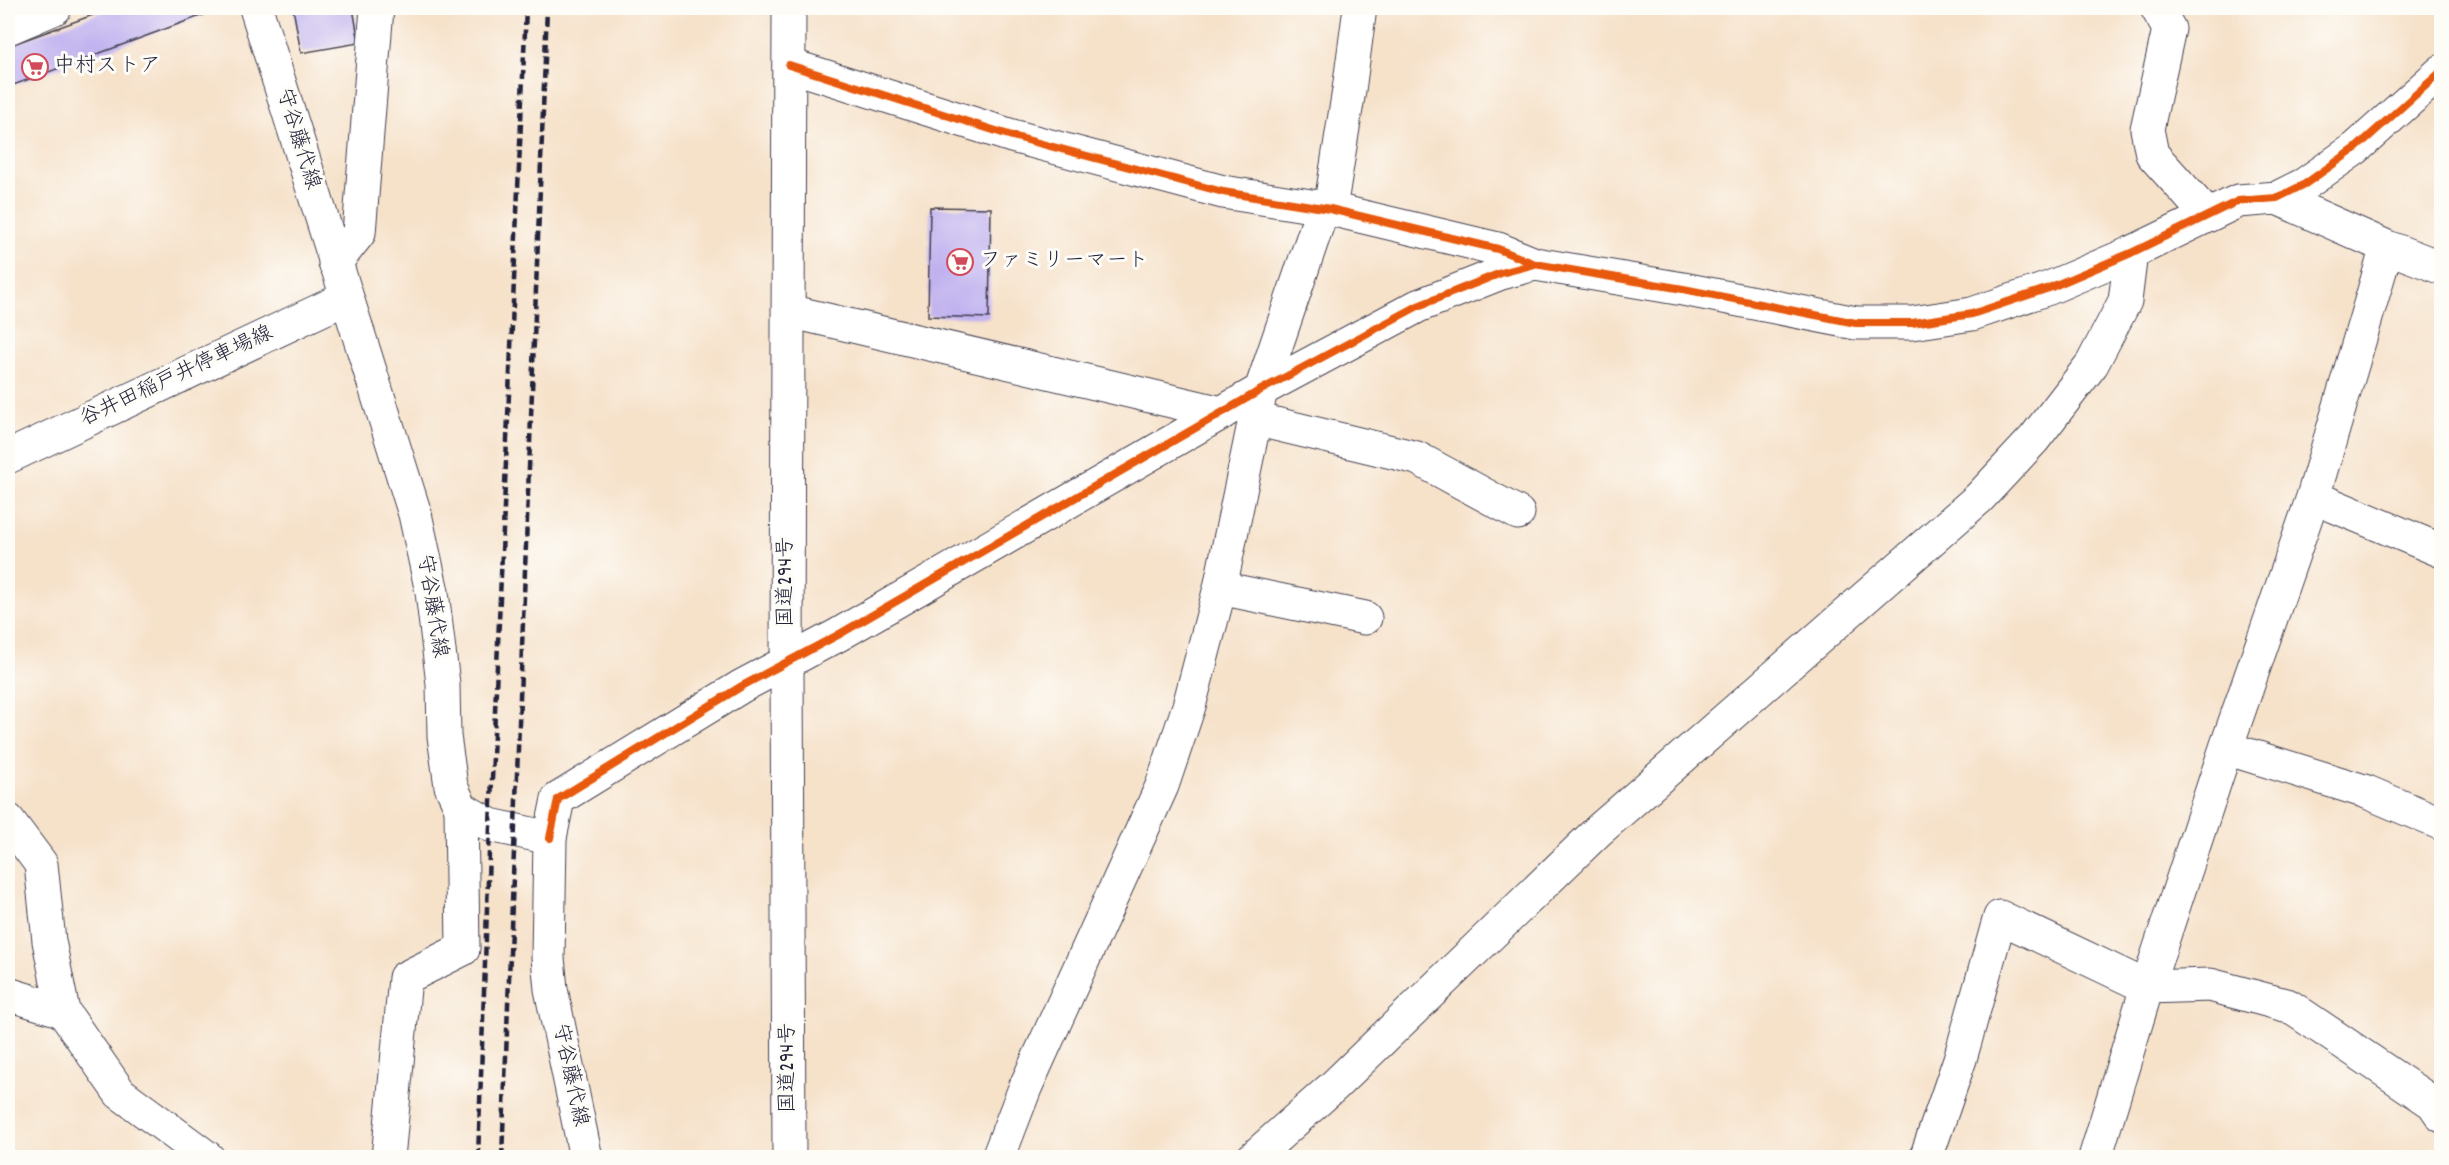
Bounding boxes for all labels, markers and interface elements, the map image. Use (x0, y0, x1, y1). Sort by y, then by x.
supermarket icon: 中村ストア (20, 52, 50, 82)
place label: 中村ストア (54, 52, 161, 82)
street label: 守谷藤代線 (267, 84, 327, 194)
supermarket icon: ファミリーマート (945, 247, 975, 277)
place label: ファミリーマート (980, 247, 1148, 277)
street label: 谷井田稲戸井停車場線 (75, 319, 279, 435)
street label: 国道294号 (772, 537, 802, 627)
street label: 守谷藤代線 (408, 552, 454, 660)
street label: 守谷藤代線 (543, 1021, 595, 1129)
street label: 国道294号 (774, 1023, 804, 1113)

